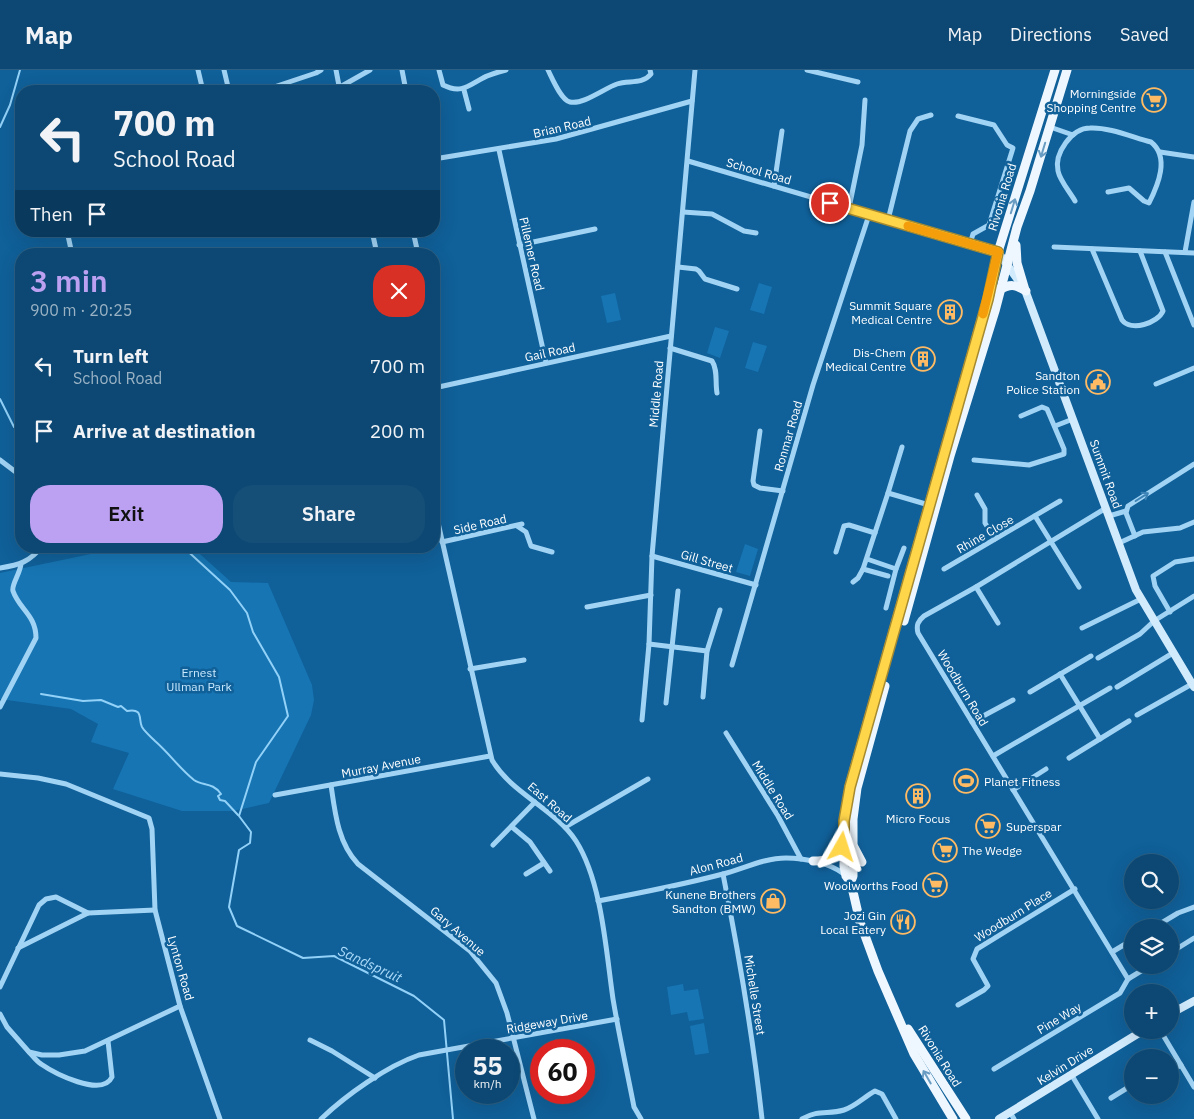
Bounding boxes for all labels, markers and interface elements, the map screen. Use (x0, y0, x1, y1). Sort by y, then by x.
text: Map (25, 19, 73, 51)
text: Map (947, 23, 982, 46)
text: Directions (1010, 23, 1092, 46)
text: Saved (1120, 23, 1169, 46)
place label: Morningside Shopping Centre (1047, 86, 1136, 115)
supermarket icon: Morningside Shopping Centre (1141, 87, 1167, 113)
text: 700 m (113, 100, 216, 146)
icon: left (30, 105, 95, 170)
street label: Brian Road (532, 113, 592, 141)
one-way arrow (1037, 142, 1047, 158)
text: School Road (113, 144, 236, 173)
street label: School Road (725, 155, 793, 187)
street label: Rivonia Road (985, 161, 1019, 233)
pin (809, 182, 851, 224)
icon: arrive (816, 189, 844, 217)
one-way arrow (1008, 198, 1018, 214)
icon: arrive (83, 200, 111, 228)
text: Then (30, 202, 73, 226)
street label: Pillemer Road (516, 216, 548, 292)
text: 3 min (30, 261, 108, 300)
button: close (373, 265, 425, 317)
place label: Summit Square Medical Centre (849, 298, 932, 327)
building icon: Summit Square Medical Centre (937, 299, 963, 325)
text: 900 m · 20:25 (30, 300, 132, 320)
street label: Gail Road (523, 339, 577, 365)
text: Turn left (73, 344, 149, 368)
place label: Dis-Chem Medical Centre (825, 345, 906, 374)
building icon: Dis-Chem Medical Centre (910, 346, 936, 372)
icon: left (30, 352, 58, 380)
text: 700 m (370, 354, 425, 378)
street label: Middle Road (646, 360, 666, 428)
text: School Road (73, 368, 162, 388)
place label: Sandton Police Station (1006, 368, 1080, 397)
public building icon: Sandton Police Station (1085, 369, 1111, 395)
street label: Ronmar Road (771, 399, 805, 473)
icon: arrive (30, 417, 58, 445)
text: Arrive at destination (73, 419, 256, 443)
text: 200 m (370, 419, 425, 443)
street label: Summit Road (1087, 437, 1125, 511)
button: Exit (30, 485, 223, 543)
button: Share (233, 485, 425, 543)
one-way arrow (1135, 492, 1149, 502)
street label: Side Road (452, 511, 508, 537)
street label: Rhine Close (954, 511, 1017, 556)
street label: Gill Street (679, 546, 735, 576)
street label: Woodburn Road (934, 647, 992, 729)
park label: Ernest Ullman Park (166, 665, 232, 694)
street label: Murray Avenue (340, 751, 422, 781)
street label: Middle Road (749, 758, 797, 822)
sports icon: Planet Fitness (953, 768, 979, 794)
place label: Planet Fitness (984, 774, 1060, 789)
street label: East Road (525, 779, 575, 825)
building icon: Micro Focus (905, 783, 931, 809)
place label: Micro Focus (886, 811, 950, 826)
supermarket icon: Superspar (975, 813, 1001, 839)
place label: Superspar (1006, 819, 1062, 834)
position arrow (815, 820, 867, 872)
supermarket icon: The Wedge (932, 837, 958, 863)
place label: The Wedge (962, 843, 1022, 858)
street label: Alon Road (688, 850, 744, 878)
map controls (1124, 854, 1179, 1104)
button: search (1124, 854, 1179, 909)
supermarket icon: Woolworths Food (922, 872, 948, 898)
place label: Woolworths Food (824, 878, 918, 893)
street label: Woodburn Place (972, 885, 1055, 945)
place label: Kunene Brothers Sandton (BMW) (665, 887, 756, 916)
shop icon: Kunene Brothers Sandton (BMW) (760, 888, 786, 914)
street label: Gary Avenue (427, 903, 489, 959)
place label: Jozi Gin Local Eatery (820, 908, 886, 937)
restaurant icon: Jozi Gin Local Eatery (890, 909, 916, 935)
button: layers (1124, 919, 1179, 974)
street label: Lynton Road (165, 934, 197, 1002)
water label: Sandspruit (335, 941, 405, 987)
street label: Michelle Street (741, 954, 769, 1036)
button: + (1124, 984, 1179, 1039)
street label: Pine Way (1034, 999, 1084, 1037)
street label: Ridgeway Drive (505, 1007, 589, 1037)
street label: Rivonia Road (915, 1022, 965, 1090)
speed limit sign: 60 (530, 1039, 595, 1104)
street label: Kelvin Drive (1034, 1042, 1096, 1088)
text: 55 (472, 1049, 503, 1082)
button: − (1124, 1049, 1179, 1104)
one-way arrow (922, 1071, 932, 1085)
text: km/h (473, 1076, 502, 1091)

